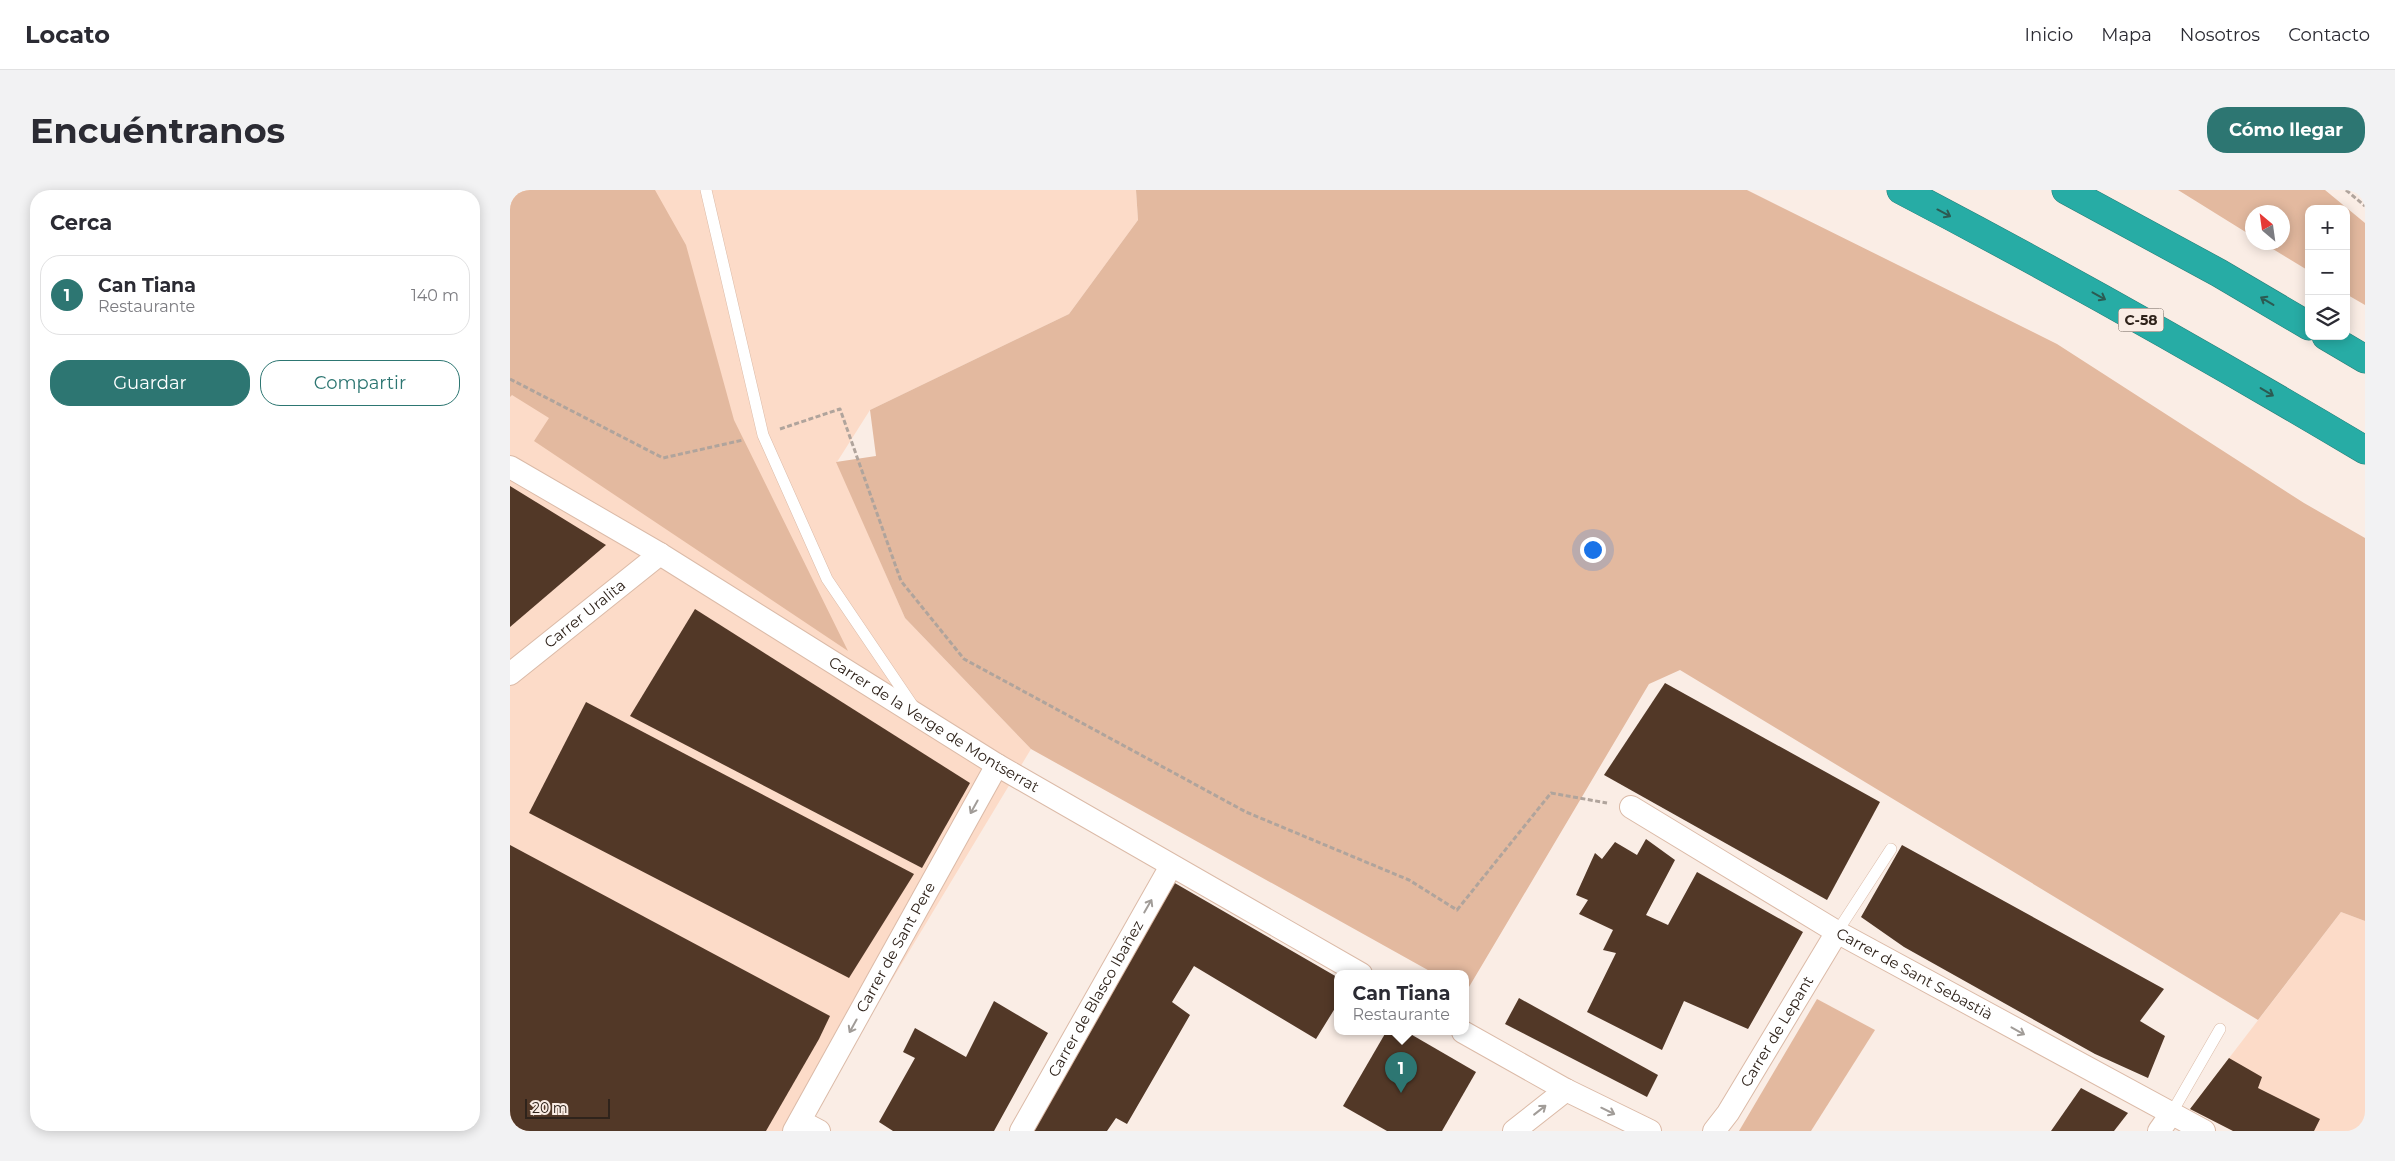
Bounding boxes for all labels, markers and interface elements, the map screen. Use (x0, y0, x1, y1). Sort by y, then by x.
text: Locato (25, 20, 110, 49)
text: Inicio (2025, 24, 2073, 46)
text: Mapa (2101, 24, 2152, 46)
text: Nosotros (2180, 24, 2260, 46)
text: Contacto (2288, 24, 2370, 46)
button: Cómo llegar (2207, 107, 2365, 153)
text: Encuéntranos (30, 109, 285, 152)
north arrow (2245, 205, 2290, 250)
map controls (2305, 205, 2350, 340)
button: + (2305, 205, 2350, 250)
one-way arrow (1936, 209, 1951, 218)
text: Cerca (50, 210, 112, 235)
button: − (2305, 250, 2350, 295)
text: Can Tiana (98, 274, 196, 297)
text: 1 (64, 286, 70, 305)
text: 140 m (411, 286, 459, 305)
one-way arrow (2092, 292, 2106, 302)
button: layers (2305, 295, 2350, 340)
one-way arrow (2260, 296, 2274, 306)
text: Restaurante (98, 297, 195, 316)
road number: C-58 (2118, 308, 2164, 332)
button: Guardar (50, 360, 250, 406)
button: Compartir (260, 360, 460, 406)
one-way arrow (2260, 387, 2274, 397)
your location (1580, 537, 1606, 563)
street label: Carrer Uralita (540, 575, 629, 652)
street label: Carrer de la Verge de Montserrat (825, 652, 1043, 796)
one-way arrow (968, 800, 978, 814)
street label: Carrer de Sant Pere (852, 879, 939, 1016)
one-way arrow (1144, 899, 1154, 913)
street label: Carrer de Blasco Ibañez (1044, 917, 1147, 1080)
street label: Carrer de Sant Sebastià (1833, 923, 1996, 1024)
popup (1334, 970, 1469, 1035)
street label: Carrer de Lepant (1736, 972, 1817, 1090)
text: Can Tiana (1353, 982, 1450, 1005)
text: Restaurante (1353, 1005, 1450, 1024)
one-way arrow (847, 1018, 857, 1033)
one-way arrow (2011, 1026, 2026, 1036)
pin: 1 (1385, 1052, 1417, 1093)
scale bar (525, 1096, 610, 1119)
text: 20 m (532, 1099, 568, 1117)
one-way arrow (1533, 1105, 1546, 1116)
one-way arrow (1600, 1106, 1615, 1116)

